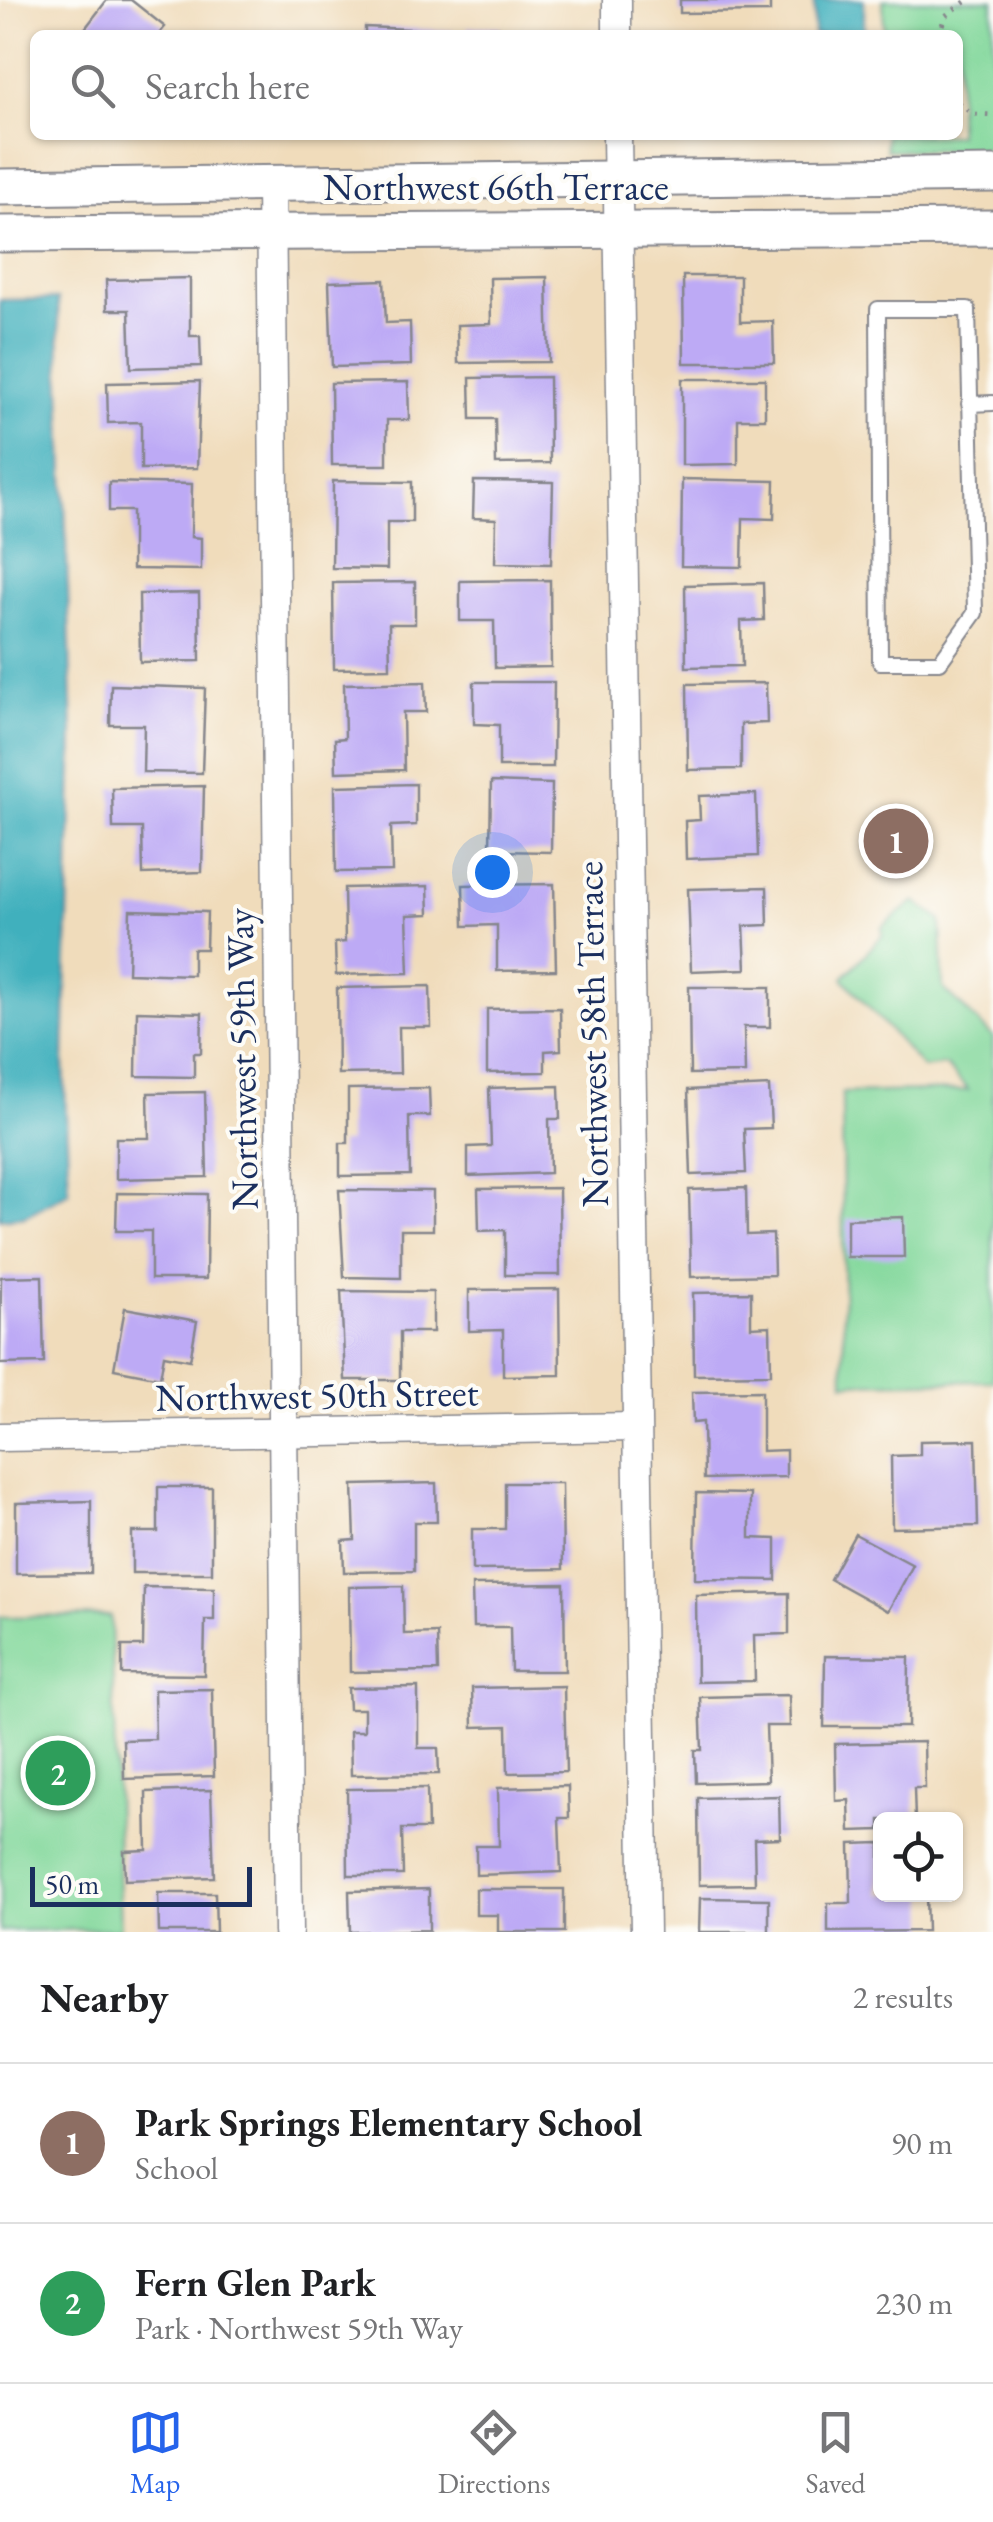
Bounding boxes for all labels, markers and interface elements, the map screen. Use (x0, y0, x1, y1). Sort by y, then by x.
search box (30, 30, 963, 140)
icon: search (65, 58, 120, 113)
text: Search here (145, 61, 310, 110)
street label: Northwest 66th Terrace (323, 162, 669, 211)
pin: 1 (864, 804, 928, 878)
your location (467, 847, 518, 898)
street label: Northwest 58th Terrace (564, 861, 619, 1207)
street label: Northwest 59th Way (214, 907, 269, 1210)
street label: Northwest 50th Street (155, 1367, 479, 1422)
pin: 2 (26, 1736, 90, 1810)
map controls (873, 1812, 963, 1902)
button: locate (873, 1812, 963, 1902)
scale bar (30, 1862, 252, 1906)
text: 50 m (45, 1866, 99, 1902)
text: Nearby (40, 1970, 169, 2025)
text: 2 results (853, 1976, 953, 2018)
text: Park Springs Elementary School (135, 2098, 643, 2147)
text: 1 (64, 2122, 81, 2164)
text: 90 m (891, 2122, 953, 2164)
text: School (135, 2147, 218, 2189)
text: Fern Glen Park (135, 2258, 376, 2307)
text: 2 (64, 2282, 81, 2324)
text: 230 m (876, 2282, 953, 2324)
text: Park · Northwest 59th Way (135, 2307, 463, 2349)
tab: Map (128, 2405, 183, 2501)
tab: Directions (438, 2405, 550, 2501)
tab: Saved (805, 2405, 865, 2501)

